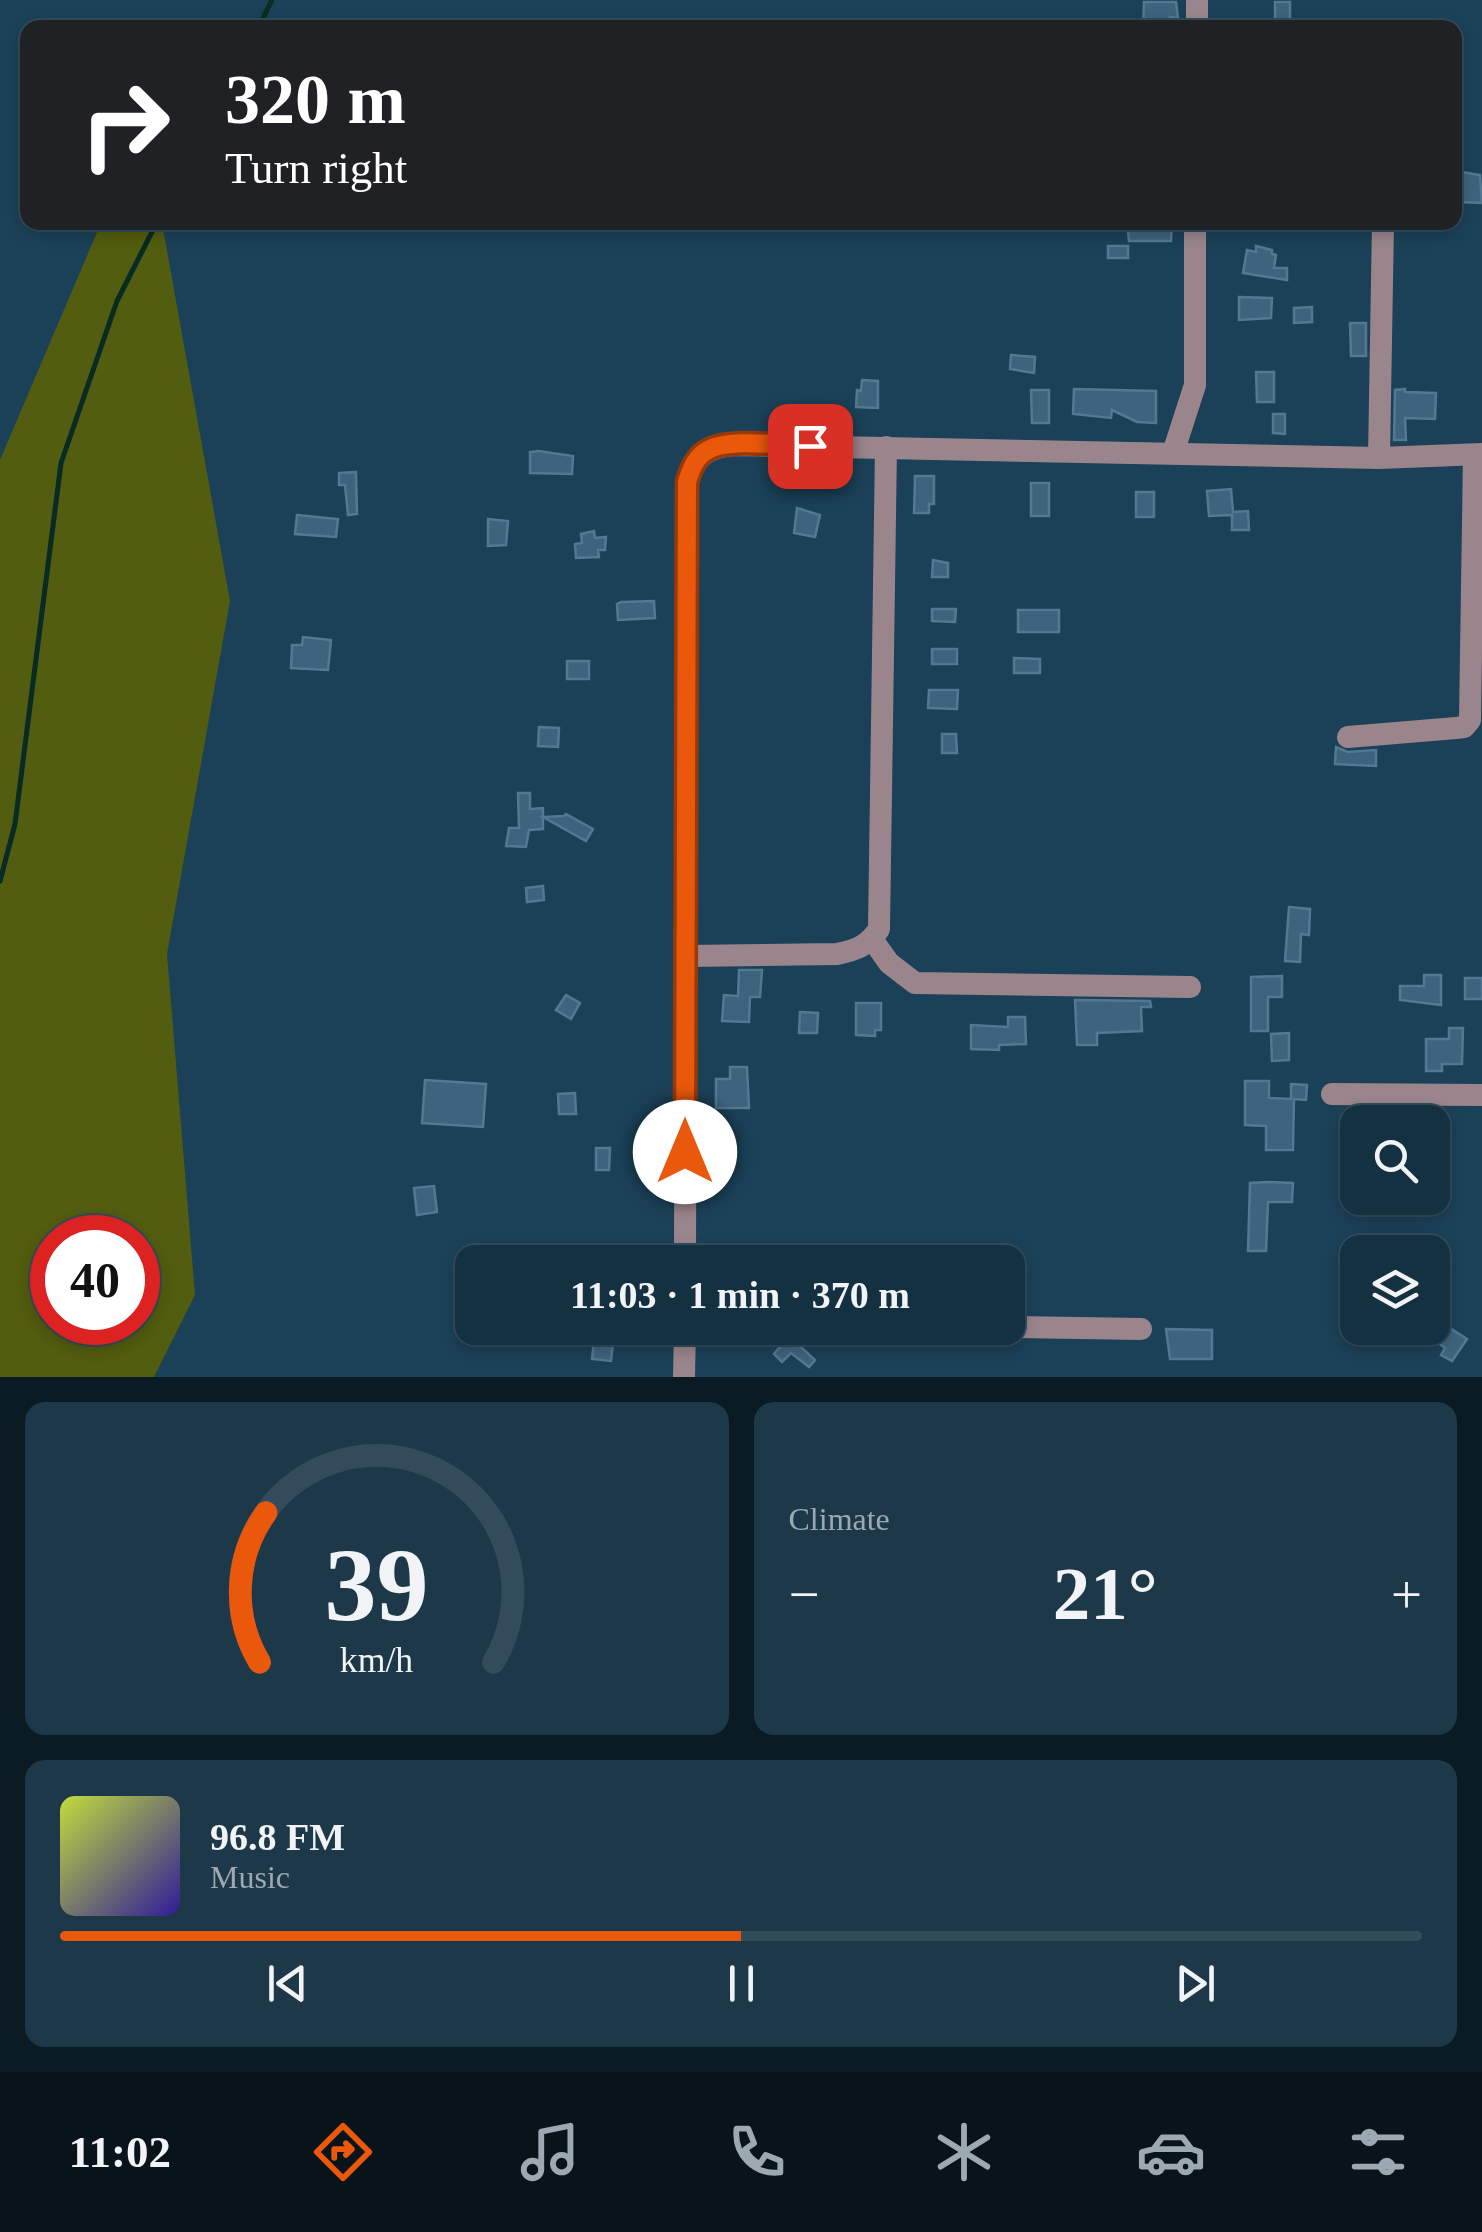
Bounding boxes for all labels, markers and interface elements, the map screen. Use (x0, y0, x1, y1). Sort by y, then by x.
icon: right (60, 60, 190, 190)
text: 320 m (225, 61, 406, 138)
text: Turn right (225, 143, 407, 193)
pin (768, 404, 853, 489)
icon: arrive (783, 419, 838, 474)
position arrow (633, 1100, 737, 1204)
map controls (1340, 1105, 1450, 1345)
button: search (1340, 1105, 1450, 1215)
speed limit sign: 40 (30, 1215, 160, 1345)
button: layers (1340, 1235, 1450, 1345)
text: 11:03 · 1 min · 370 m (570, 1274, 910, 1316)
text: Climate (789, 1501, 890, 1537)
text: 39 (325, 1527, 429, 1642)
text: 21° (1053, 1552, 1158, 1635)
text: − (789, 1564, 820, 1625)
text: + (1391, 1564, 1422, 1625)
text: km/h (340, 1640, 414, 1680)
text: 96.8 FM (210, 1816, 345, 1858)
text: Music (210, 1859, 290, 1895)
icon: previous (260, 1956, 315, 2011)
icon: pause (714, 1956, 769, 2011)
icon: next (1168, 1956, 1223, 2011)
icon: directions (308, 2117, 378, 2187)
icon: music (515, 2117, 585, 2187)
icon: phone (722, 2117, 792, 2187)
icon: climate (929, 2117, 999, 2187)
icon: car (1136, 2117, 1206, 2187)
icon: filters (1343, 2117, 1413, 2187)
text: 11:02 (69, 2127, 171, 2177)

